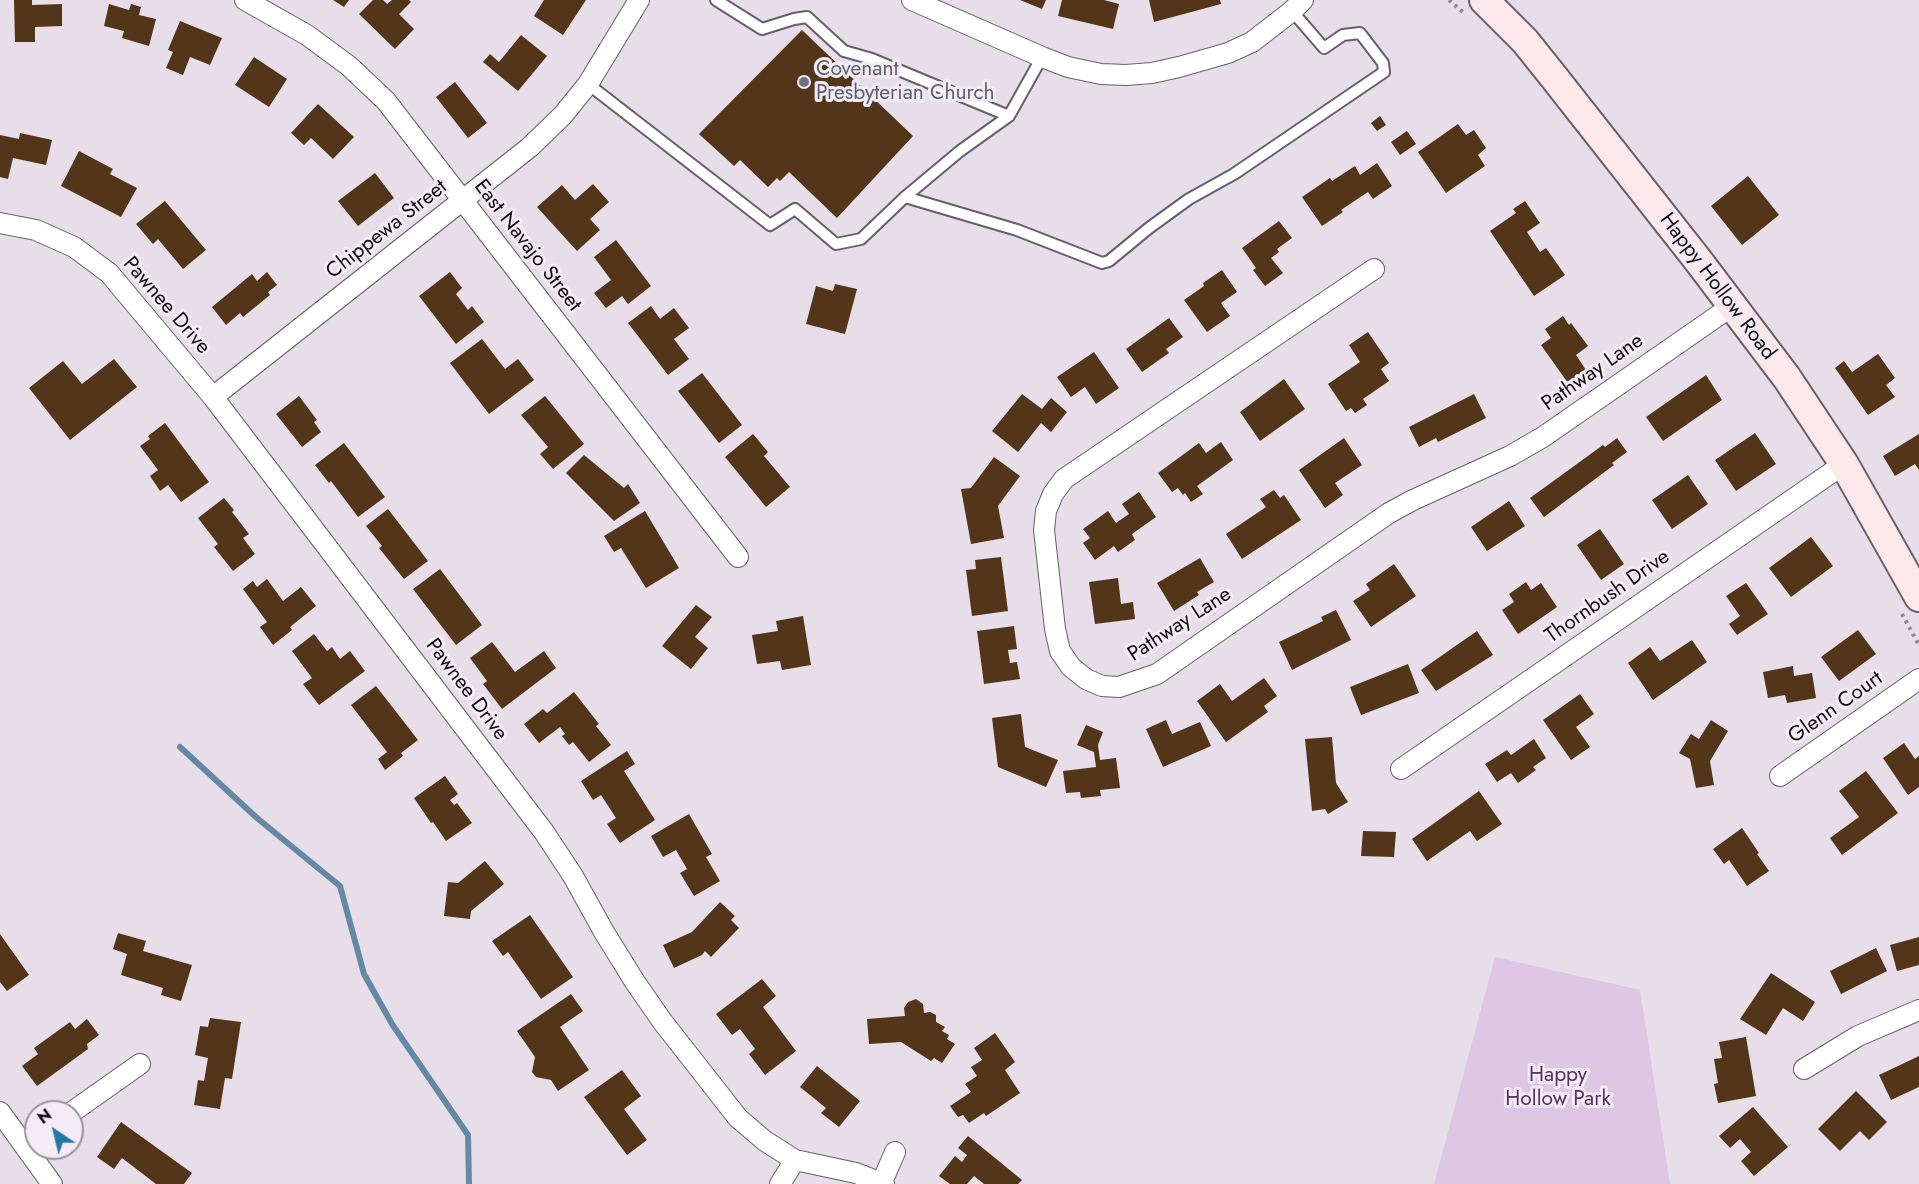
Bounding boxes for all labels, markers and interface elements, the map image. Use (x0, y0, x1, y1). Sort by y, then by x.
place label: Covenant Presbyterian Church (816, 57, 994, 107)
marker: Covenant Presbyterian Church (797, 75, 811, 89)
street label: Chippewa Street (322, 175, 452, 285)
street label: East Navajo Street (468, 175, 586, 317)
street label: Happy Hollow Road (1654, 209, 1780, 365)
street label: Pawnee Drive (117, 252, 215, 360)
street label: Pathway Lane (1537, 329, 1649, 417)
street label: Thornbush Drive (1541, 545, 1675, 649)
street label: Pathway Lane (1124, 582, 1236, 668)
street label: Pawnee Drive (420, 634, 512, 746)
street label: Glenn Court (1784, 666, 1888, 750)
park label: Happy Hollow Park (1505, 1063, 1611, 1113)
north arrow (24, 1100, 84, 1160)
text: N (33, 1103, 56, 1130)

